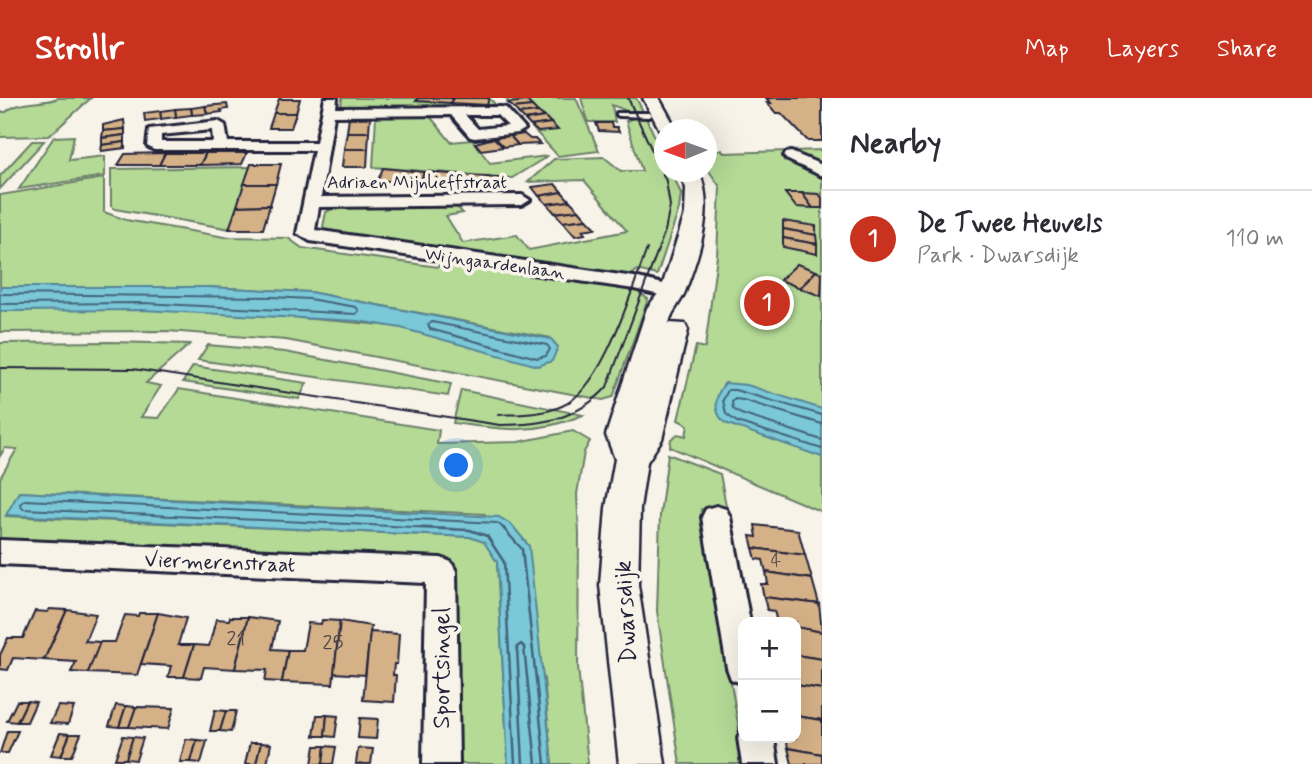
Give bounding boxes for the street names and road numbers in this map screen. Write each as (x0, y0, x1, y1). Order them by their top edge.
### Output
street label: Adriaen Mijnlieffstraat (327, 171, 507, 195)
street label: Wijngaardenlaan (423, 242, 567, 286)
street label: Viermerenstraat (144, 546, 296, 580)
street label: Dwarsdijk (608, 560, 645, 664)
street label: Sportsingel (427, 607, 458, 729)

